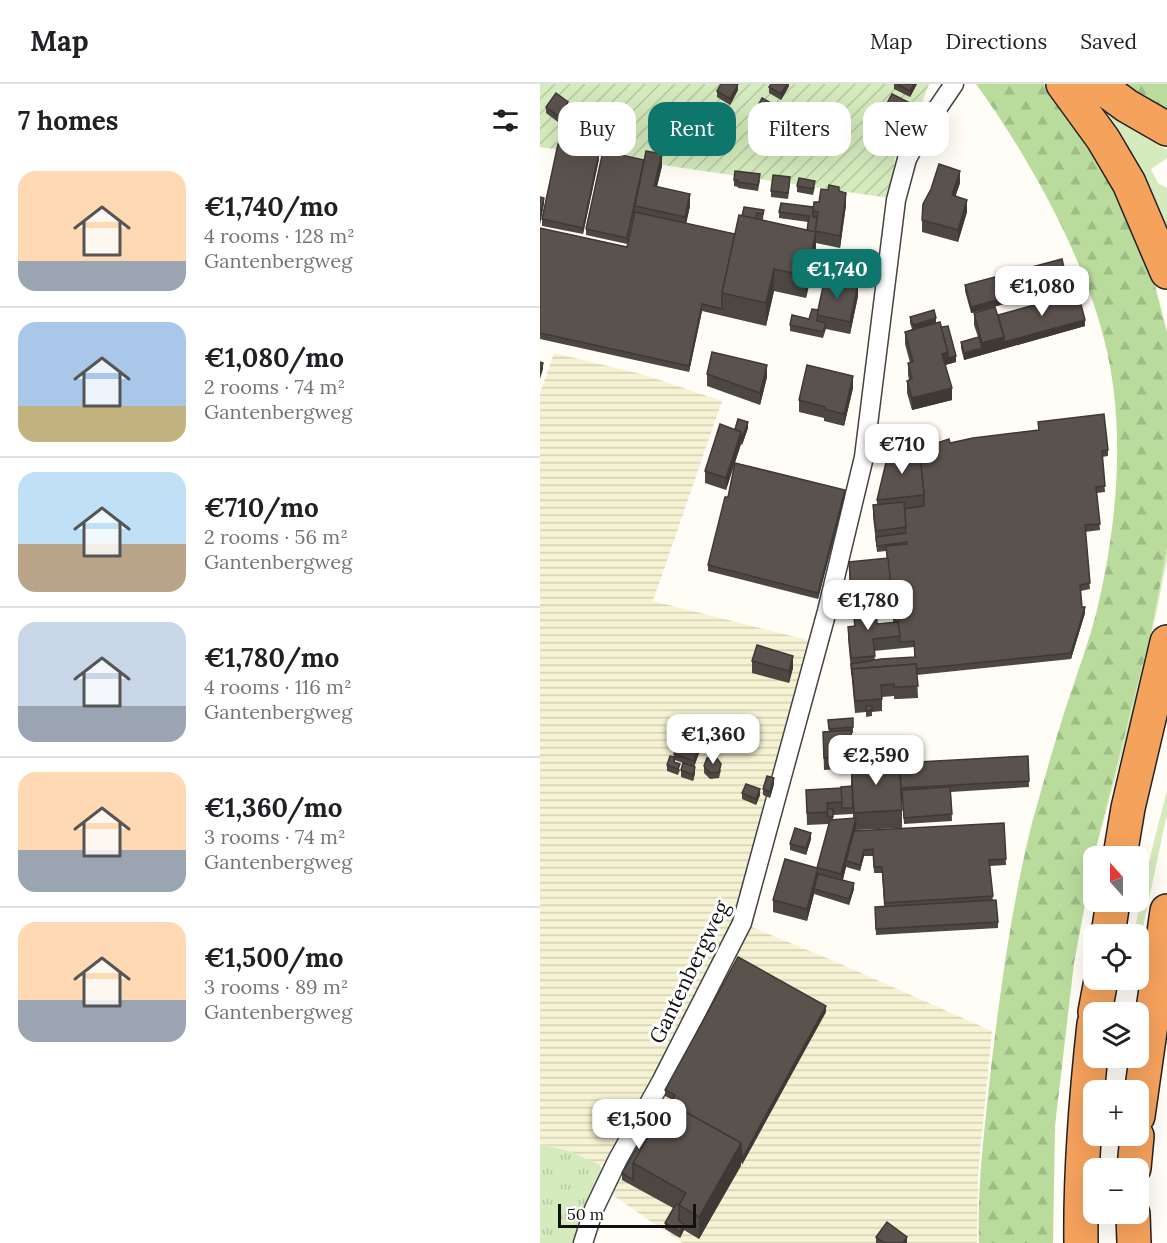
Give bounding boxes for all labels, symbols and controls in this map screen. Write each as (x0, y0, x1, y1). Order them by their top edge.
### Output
text: Map (30, 23, 89, 59)
text: Map (870, 28, 913, 55)
text: Directions (946, 28, 1047, 55)
text: Saved (1080, 28, 1137, 55)
chip: Buy (558, 102, 636, 156)
chip: Rent (648, 102, 736, 156)
chip: Filters (748, 102, 851, 156)
chip: New (863, 102, 949, 156)
text: 7 homes (18, 104, 118, 137)
icon: filters (489, 104, 522, 137)
text: €1,740/mo (204, 190, 338, 223)
icon: home (66, 195, 138, 267)
text: 4 rooms · 128 m² (204, 223, 355, 248)
text: Gantenbergweg (204, 248, 352, 273)
pin: €1,740 (788, 249, 886, 300)
text: €1,740 (806, 256, 868, 281)
pin: €1,080 (993, 266, 1091, 317)
text: €1,080 (1009, 273, 1075, 298)
text: €1,080/mo (204, 341, 344, 374)
icon: home (66, 346, 138, 418)
text: 2 rooms · 74 m² (204, 374, 345, 399)
text: Gantenbergweg (204, 399, 352, 424)
pin: €710 (866, 424, 938, 475)
text: €710 (879, 431, 925, 456)
text: €710/mo (204, 491, 319, 524)
icon: home (66, 496, 138, 568)
text: 2 rooms · 56 m² (204, 524, 348, 549)
text: Gantenbergweg (204, 549, 352, 574)
pin: €1,780 (819, 580, 917, 631)
text: €1,780 (837, 587, 899, 612)
text: €1,780/mo (204, 641, 339, 674)
icon: home (66, 646, 138, 718)
text: 4 rooms · 116 m² (204, 674, 352, 699)
text: Gantenbergweg (204, 699, 352, 724)
pin: €1,360 (664, 714, 762, 765)
text: €1,360 (681, 721, 745, 746)
pin: €2,590 (827, 735, 925, 786)
text: €2,590 (843, 742, 909, 767)
text: €1,360/mo (204, 791, 343, 824)
icon: home (66, 796, 138, 868)
text: 3 rooms · 74 m² (204, 824, 346, 849)
north arrow (1083, 846, 1149, 912)
map controls (1083, 846, 1149, 1224)
text: Gantenbergweg (204, 849, 352, 874)
street label: Gantenbergweg (643, 896, 735, 1048)
button: locate (1083, 924, 1149, 990)
text: €1,500/mo (204, 941, 344, 974)
icon: home (66, 946, 138, 1018)
text: 3 rooms · 89 m² (204, 974, 348, 999)
text: Gantenbergweg (204, 999, 352, 1024)
button: layers (1083, 1002, 1149, 1068)
button: + (1083, 1080, 1149, 1146)
pin: €1,500 (590, 1099, 688, 1150)
text: €1,500 (606, 1106, 672, 1131)
button: − (1083, 1158, 1149, 1224)
scale bar (558, 1201, 696, 1228)
text: 50 m (567, 1204, 604, 1224)

